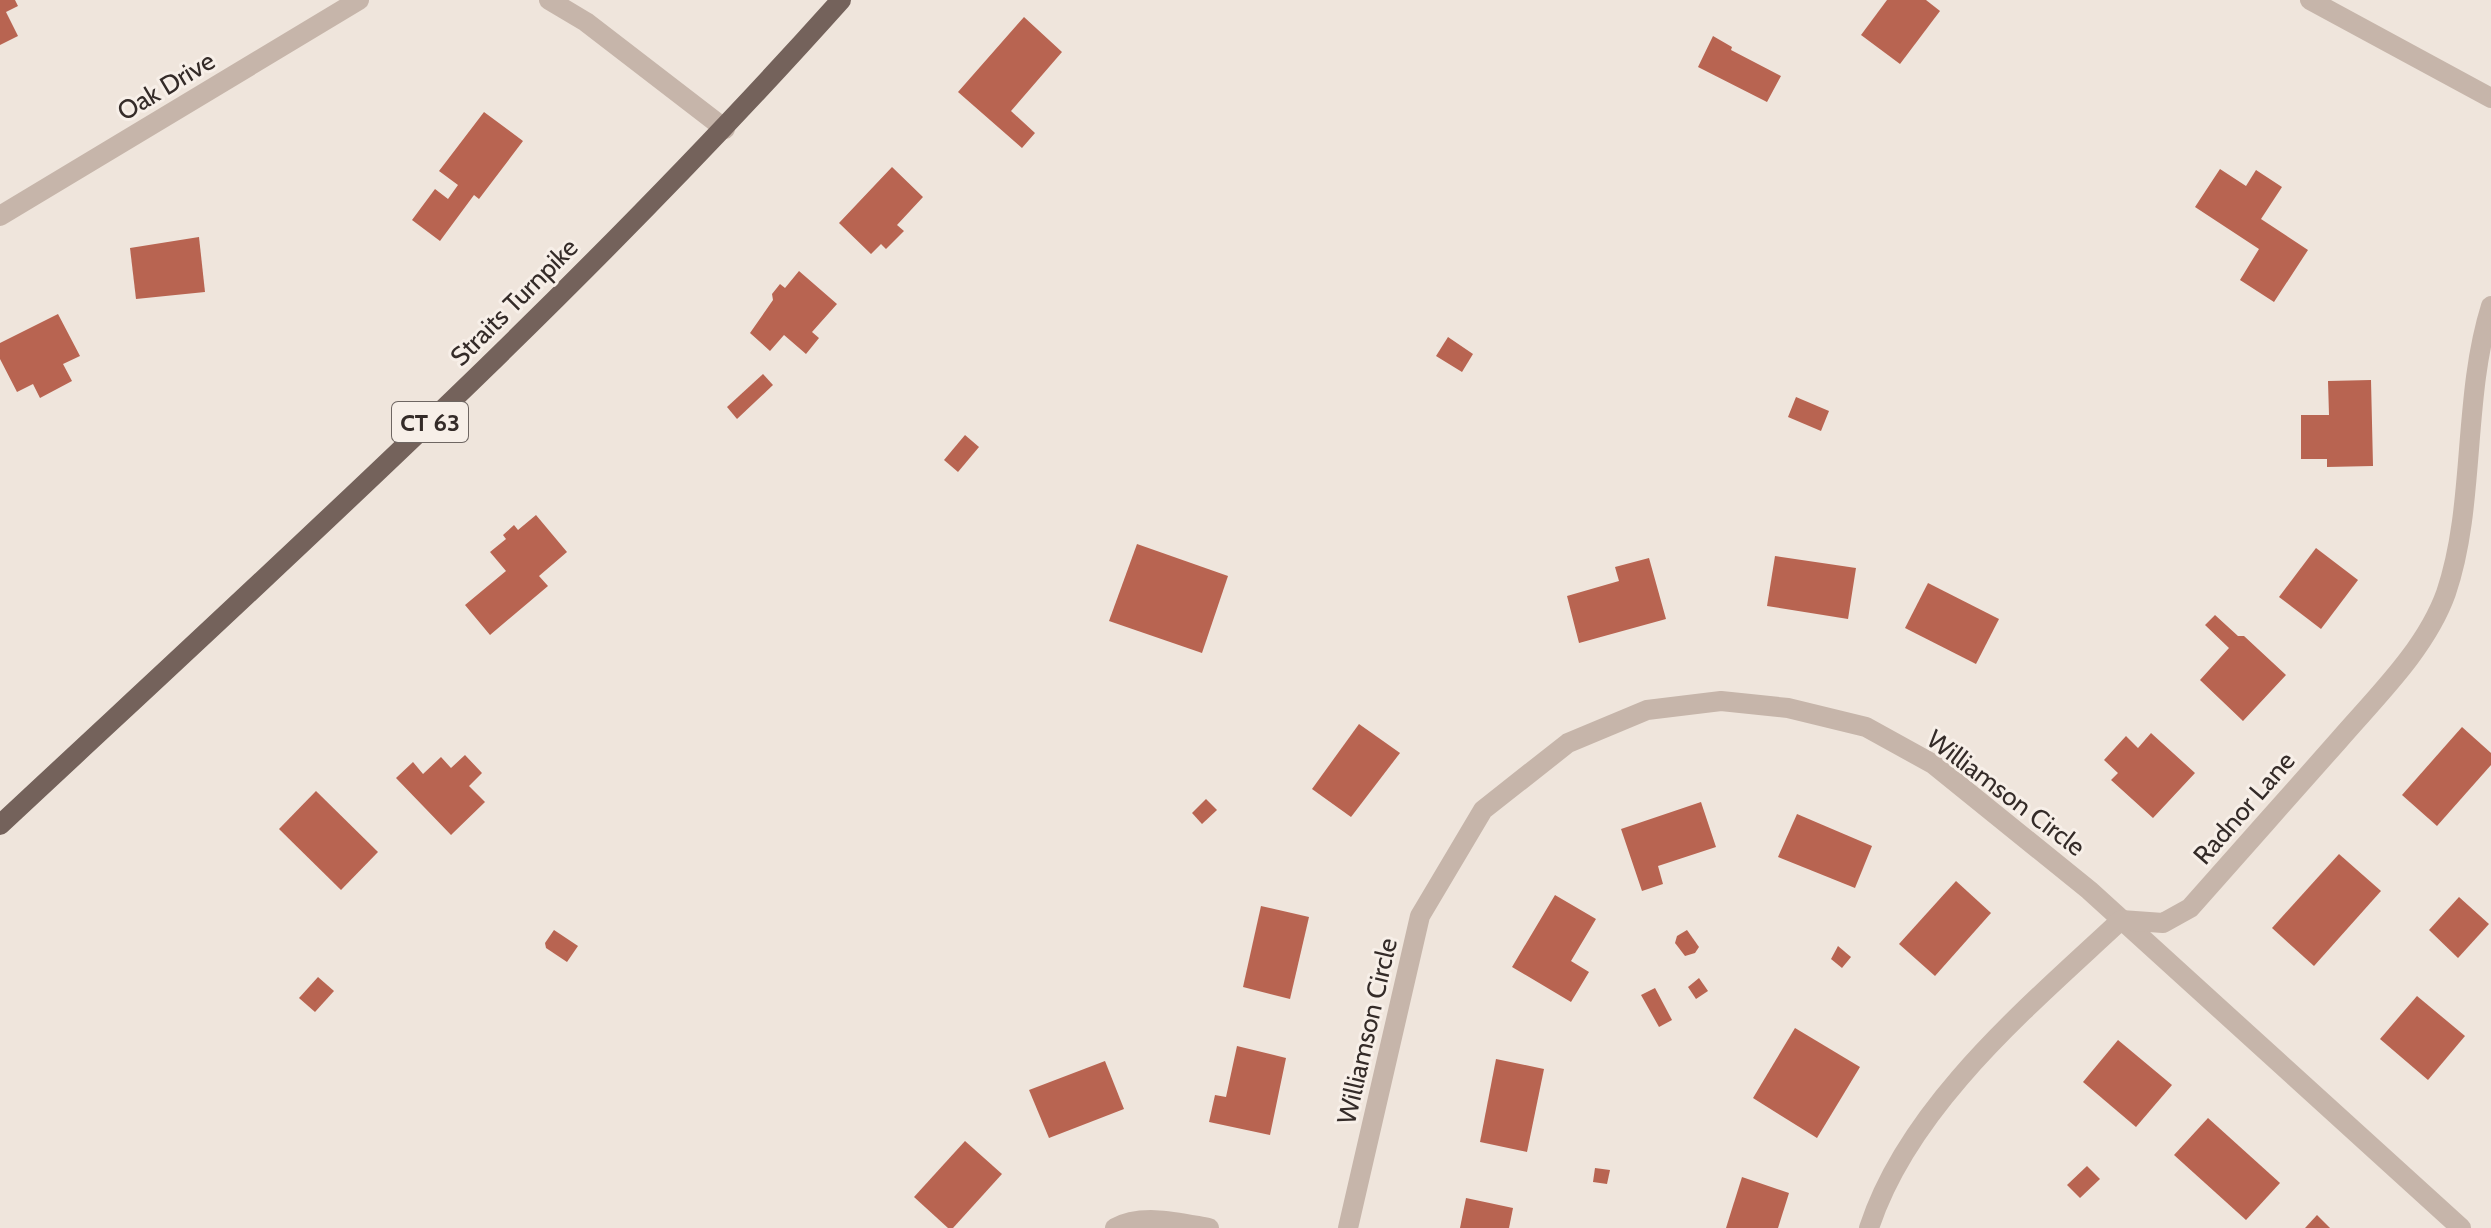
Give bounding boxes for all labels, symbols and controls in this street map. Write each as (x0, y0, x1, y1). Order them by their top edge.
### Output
street label: Oak Drive (111, 44, 221, 128)
street label: Straits Turnpike (444, 232, 584, 372)
road number: CT 63 (392, 402, 468, 442)
street label: Williamson Circle (1921, 723, 2091, 863)
street label: Radnor Lane (2186, 745, 2302, 871)
street label: Williamson Circle (1330, 935, 1404, 1127)

